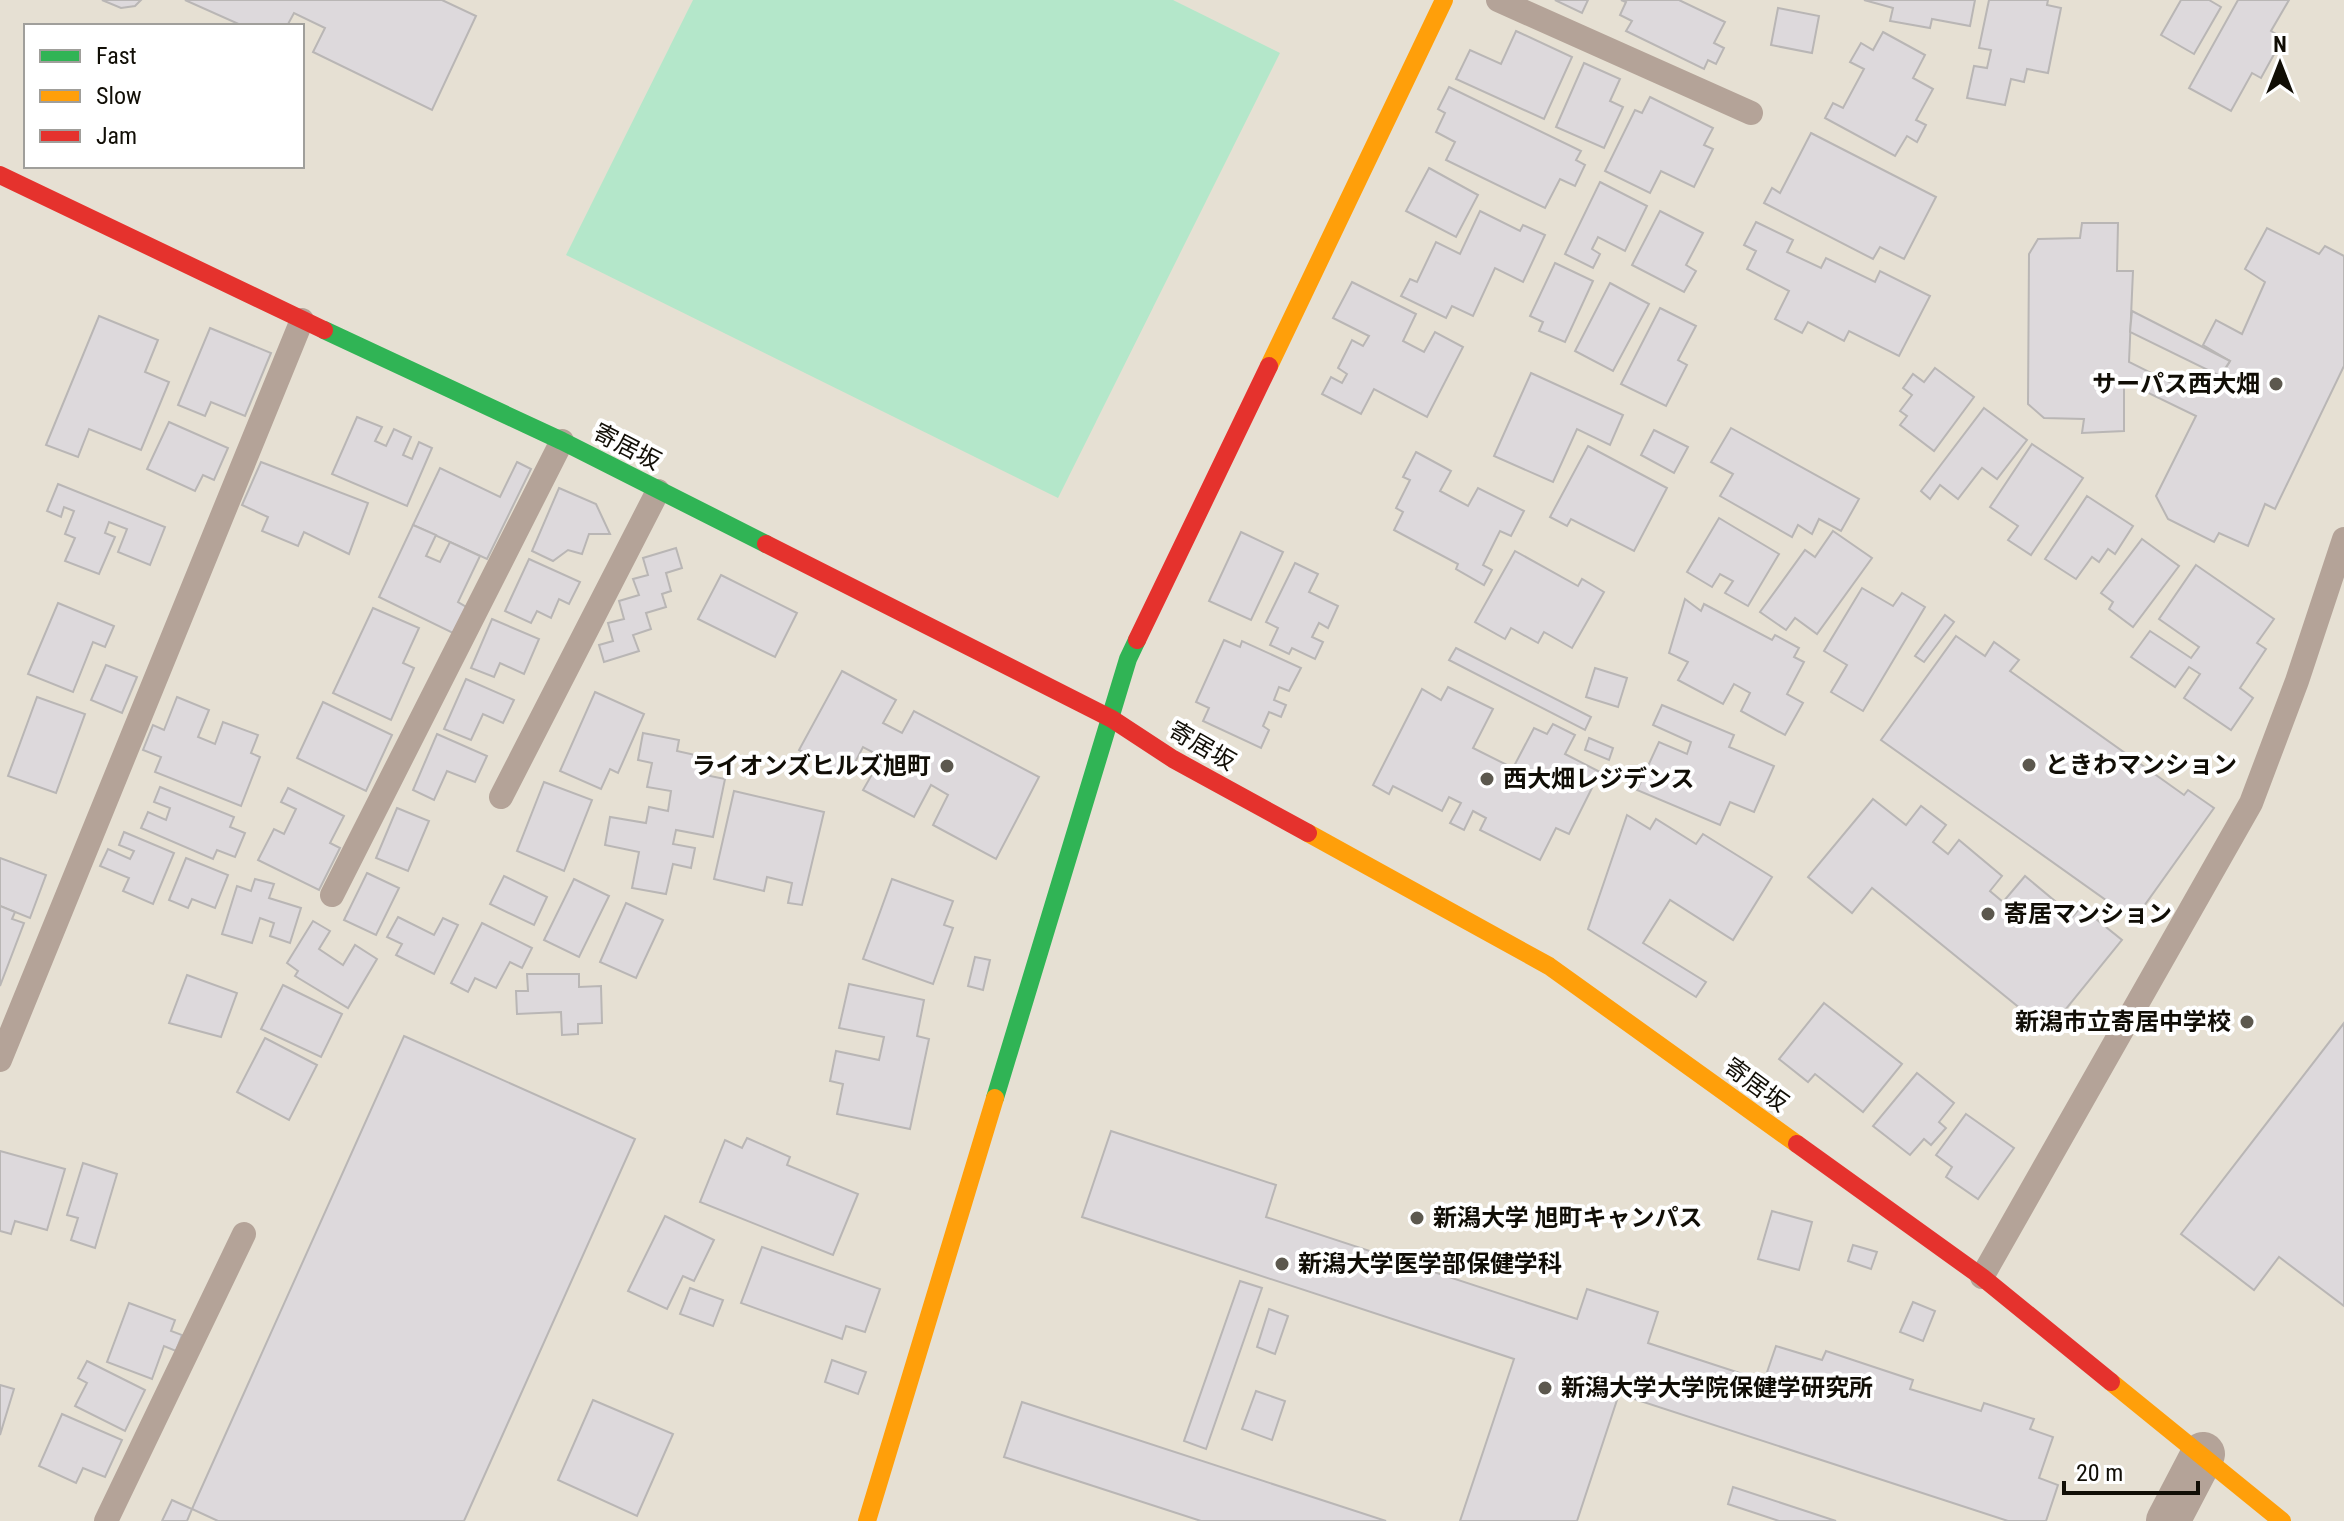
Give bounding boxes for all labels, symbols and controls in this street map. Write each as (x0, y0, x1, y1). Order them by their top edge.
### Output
legend (24, 24, 304, 168)
north arrow (2240, 24, 2320, 104)
text: N (2273, 32, 2287, 57)
text: Fast (96, 42, 137, 70)
text: Slow (96, 82, 142, 110)
text: Jam (96, 122, 137, 150)
place label: サーパス西大畑 (2092, 370, 2260, 398)
marker: サーパス西大畑 (2267, 375, 2285, 393)
street label: 寄居坂 (589, 418, 665, 476)
street label: 寄居坂 (1164, 716, 1240, 776)
place label: ときわマンション (2045, 751, 2237, 779)
place label: ライオンズヒルズ旭町 (691, 752, 931, 780)
marker: ときわマンション (2020, 756, 2038, 774)
marker: ライオンズヒルズ旭町 (938, 757, 956, 775)
place label: 西大畑レジデンス (1503, 765, 1695, 793)
marker: 西大畑レジデンス (1478, 770, 1496, 788)
place label: 寄居マンション (2004, 900, 2172, 928)
marker: 寄居マンション (1979, 905, 1997, 923)
place label: 新潟市立寄居中学校 (2015, 1008, 2231, 1036)
marker: 新潟市立寄居中学校 (2238, 1013, 2256, 1031)
street label: 寄居坂 (1719, 1053, 1793, 1117)
place label: 新潟大学 旭町キャンパス (1433, 1204, 1703, 1232)
marker: 新潟大学 旭町キャンパス (1408, 1209, 1426, 1227)
place label: 新潟大学医学部保健学科 (1298, 1250, 1562, 1278)
marker: 新潟大学医学部保健学科 (1273, 1255, 1291, 1273)
place label: 新潟大学大学院保健学研究所 (1561, 1374, 1873, 1402)
marker: 新潟大学大学院保健学研究所 (1536, 1379, 1554, 1397)
scale bar (2064, 1445, 2198, 1495)
text: 20 m (2076, 1459, 2123, 1487)

